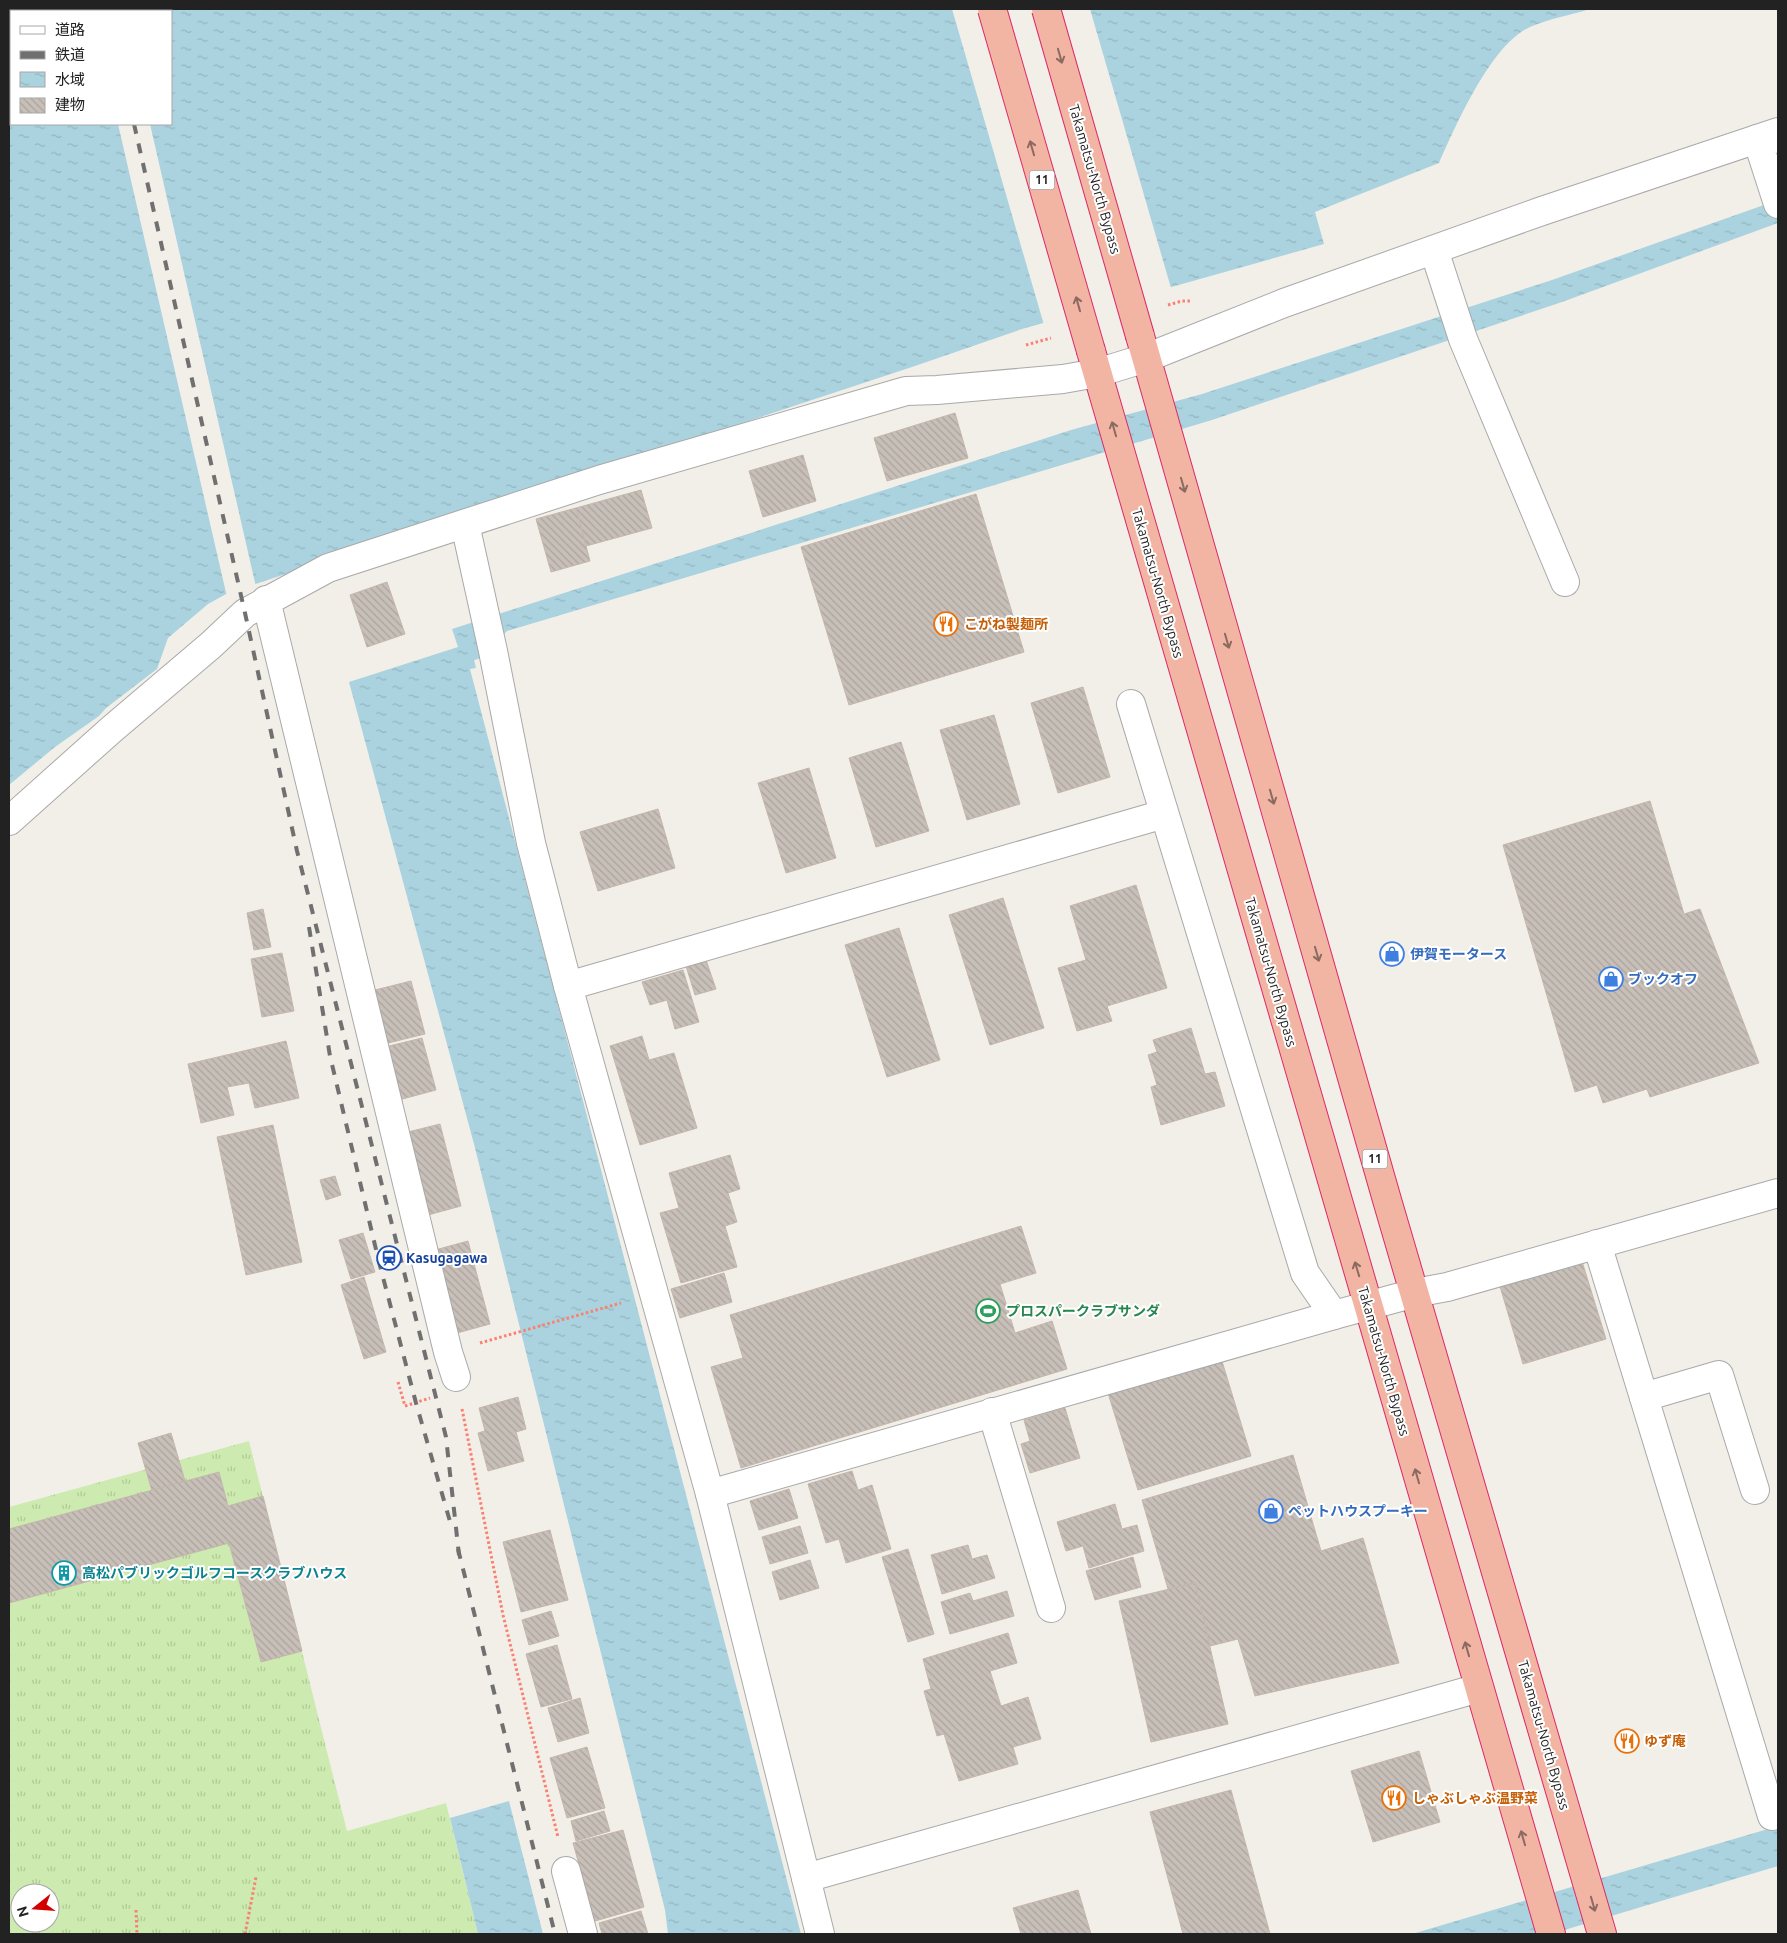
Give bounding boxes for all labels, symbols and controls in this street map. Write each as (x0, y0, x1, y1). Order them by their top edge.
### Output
legend (10, 10, 172, 125)
text: 道路 (55, 21, 85, 38)
text: 鉄道 (55, 46, 85, 63)
one-way arrow (1055, 47, 1065, 63)
text: 水域 (55, 71, 85, 88)
text: 建物 (55, 96, 85, 113)
street label: Takamatsu-North Bypass (1066, 102, 1124, 256)
one-way arrow (1027, 140, 1037, 156)
road number: 11 (1030, 170, 1054, 190)
one-way arrow (1072, 296, 1082, 312)
one-way arrow (1108, 421, 1118, 437)
one-way arrow (1178, 477, 1188, 493)
street label: Takamatsu-North Bypass (1129, 506, 1187, 660)
restaurant icon: こがね製麺所 (933, 611, 959, 637)
place label: こがね製麺所 (964, 616, 1048, 632)
one-way arrow (1223, 633, 1233, 649)
one-way arrow (1268, 789, 1278, 805)
street label: Takamatsu-North Bypass (1242, 895, 1300, 1049)
shop icon: 伊賀モータース (1379, 941, 1405, 967)
one-way arrow (1312, 945, 1322, 961)
place label: 伊賀モータース (1410, 946, 1507, 962)
shop icon: ブックオフ (1598, 966, 1624, 992)
place label: ブックオフ (1628, 971, 1698, 987)
road number: 11 (1362, 1150, 1388, 1168)
station icon: Kasugagawa (376, 1245, 402, 1271)
place label: Kasugagawa (406, 1250, 488, 1266)
one-way arrow (1352, 1262, 1362, 1278)
street label: Takamatsu-North Bypass (1355, 1284, 1413, 1438)
sports icon: プロスパークラブサンダ (975, 1298, 1001, 1324)
place label: プロスパークラブサンダ (1006, 1303, 1160, 1319)
one-way arrow (1412, 1468, 1421, 1484)
shop icon: ペットハウスプーキー (1258, 1498, 1284, 1524)
place label: ペットハウスプーキー (1288, 1503, 1428, 1519)
building icon: 高松パブリックゴルフコースクラブハウス (51, 1560, 77, 1586)
place label: 高松パブリックゴルフコースクラブハウス (82, 1565, 347, 1581)
one-way arrow (1462, 1641, 1472, 1657)
street label: Takamatsu-North Bypass (1515, 1658, 1573, 1812)
restaurant icon: ゆず庵 (1614, 1728, 1640, 1754)
place label: ゆず庵 (1644, 1733, 1686, 1749)
restaurant icon: しゃぶしゃぶ温野菜 (1381, 1785, 1407, 1811)
place label: しゃぶしゃぶ温野菜 (1412, 1790, 1538, 1806)
one-way arrow (1517, 1831, 1527, 1847)
north arrow (10, 1883, 60, 1933)
one-way arrow (1589, 1895, 1599, 1911)
text: N (13, 1904, 32, 1919)

